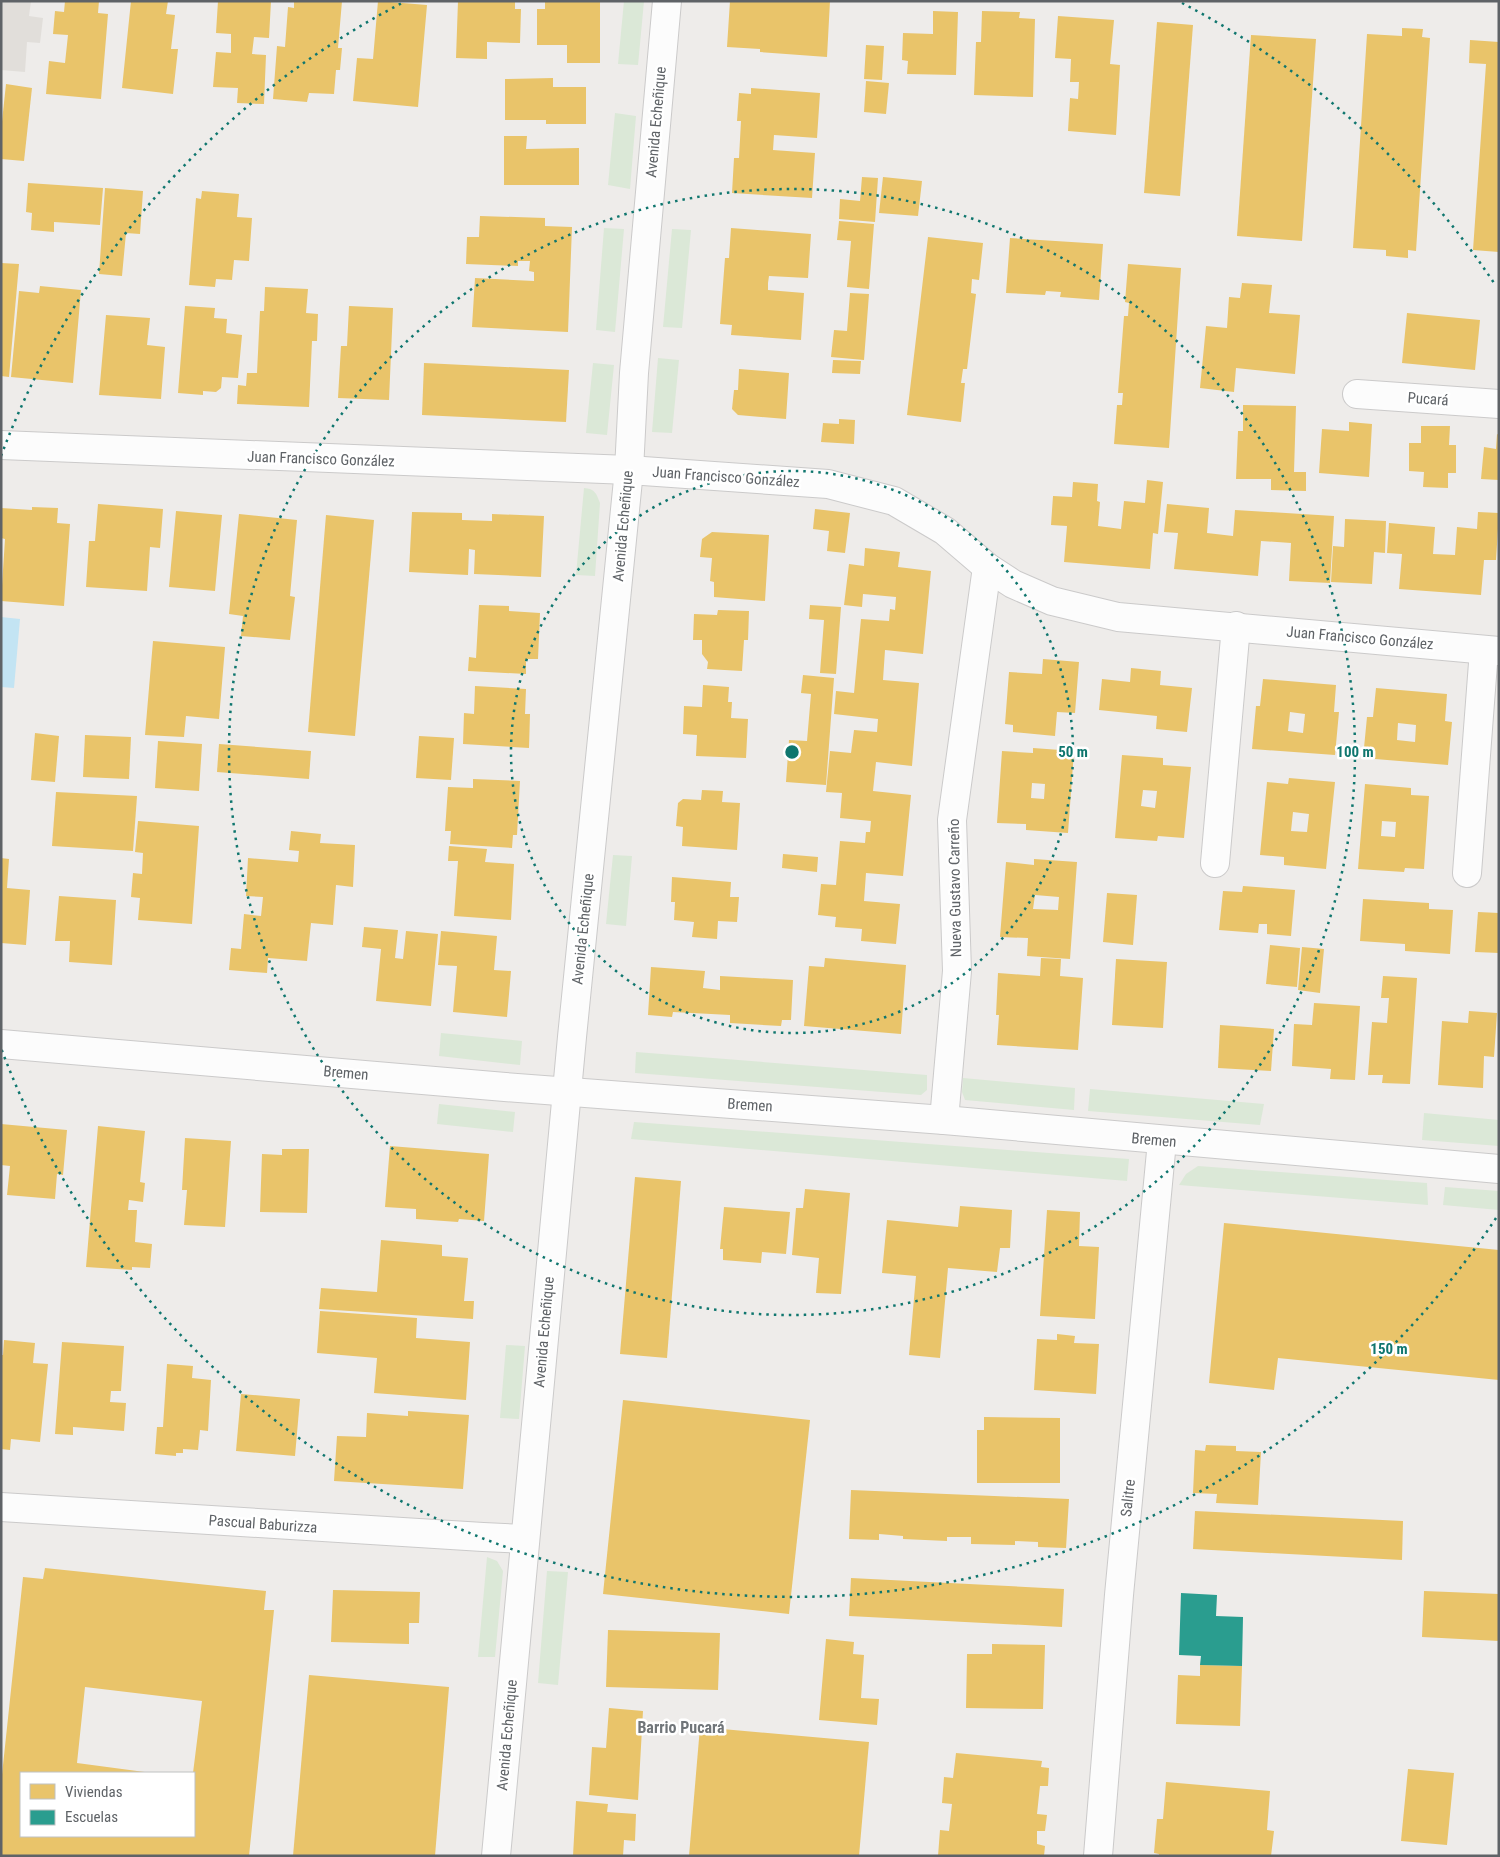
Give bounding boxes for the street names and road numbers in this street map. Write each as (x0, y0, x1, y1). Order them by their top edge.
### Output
street label: Avenida Echeñique (642, 66, 670, 178)
street label: Pucará (1407, 389, 1449, 409)
street label: Juan Francisco González (247, 447, 395, 471)
street label: Juan Francisco González (652, 463, 800, 491)
street label: Avenida Echeñique (609, 470, 637, 582)
street label: Juan Francisco González (1286, 623, 1434, 653)
street label: Nueva Gustavo Carreño (945, 819, 965, 957)
street label: Avenida Echeñique (568, 873, 598, 985)
street label: Bremen (323, 1062, 369, 1084)
street label: Bremen (727, 1094, 773, 1116)
street label: Bremen (1131, 1129, 1177, 1151)
street label: Avenida Echeñique (530, 1276, 558, 1388)
street label: Salitre (1117, 1478, 1139, 1518)
street label: Pascual Baburizza (208, 1511, 318, 1537)
street label: Avenida Echeñique (493, 1679, 521, 1791)

